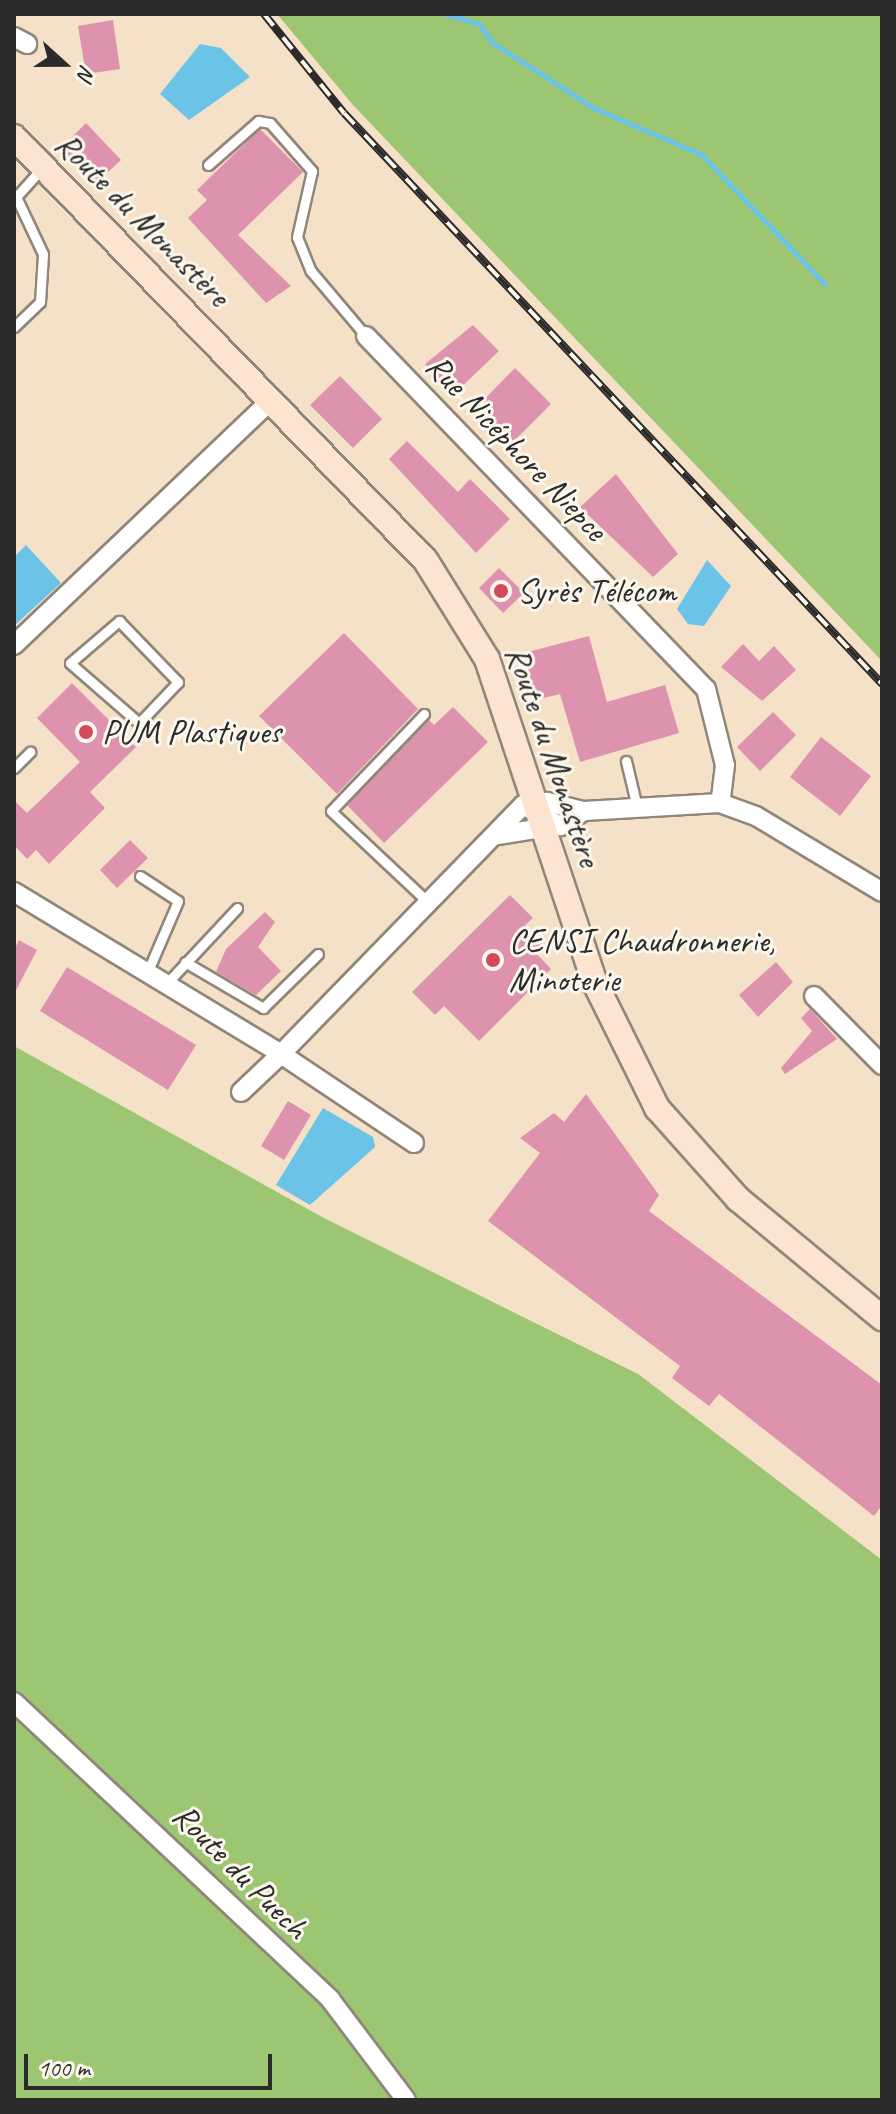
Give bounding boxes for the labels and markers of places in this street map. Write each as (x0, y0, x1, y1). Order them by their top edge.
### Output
place label: Syrès Télécom (517, 571, 676, 611)
marker: Syrès Télécom (492, 582, 510, 600)
place label: PUM Plastiques (102, 712, 281, 752)
marker: PUM Plastiques (77, 723, 95, 741)
place label: CENSI Chaudronnerie, Minoterie (509, 920, 775, 1000)
marker: CENSI Chaudronnerie, Minoterie (484, 951, 502, 969)

